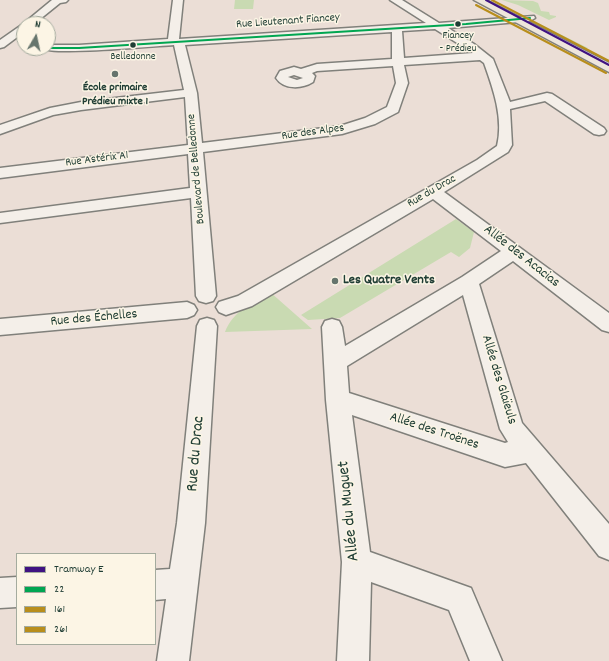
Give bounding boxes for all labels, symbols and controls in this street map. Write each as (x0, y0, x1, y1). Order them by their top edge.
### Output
street label: Rue Lieutenant Fiancey (236, 11, 340, 33)
north arrow (16, 16, 56, 56)
text: N (34, 17, 42, 33)
marker: Fiancey - Prédieu (453, 19, 463, 29)
place label: Fiancey - Prédieu (440, 29, 476, 55)
marker: Belledonne (128, 40, 138, 50)
place label: Belledonne (110, 50, 156, 64)
marker: École primaire Prédieu mixte 1 (110, 69, 120, 79)
place label: École primaire Prédieu mixte 1 (82, 81, 148, 109)
street label: Boulevard de Belledonne (185, 113, 209, 225)
street label: Rue des Alpes (281, 121, 345, 145)
street label: Rue Astérix A1 (65, 149, 129, 171)
street label: Rue du Drac (405, 172, 459, 212)
street label: Allée des Acacias (480, 222, 562, 292)
place label: Les Quatre Vents (343, 273, 435, 289)
marker: Les Quatre Vents (330, 276, 340, 286)
street label: Rue des Échelles (50, 307, 138, 331)
street label: Allée des Glaïeuls (476, 333, 520, 427)
street label: Allée des Troënes (387, 410, 481, 454)
street label: Rue du Drac (184, 415, 210, 493)
street label: Allée du Muguet (335, 460, 365, 562)
legend (16, 553, 156, 645)
text: Tramway E (54, 561, 104, 578)
text: 22 (54, 581, 65, 598)
text: 161 (54, 601, 65, 618)
text: 261 (54, 621, 68, 638)

